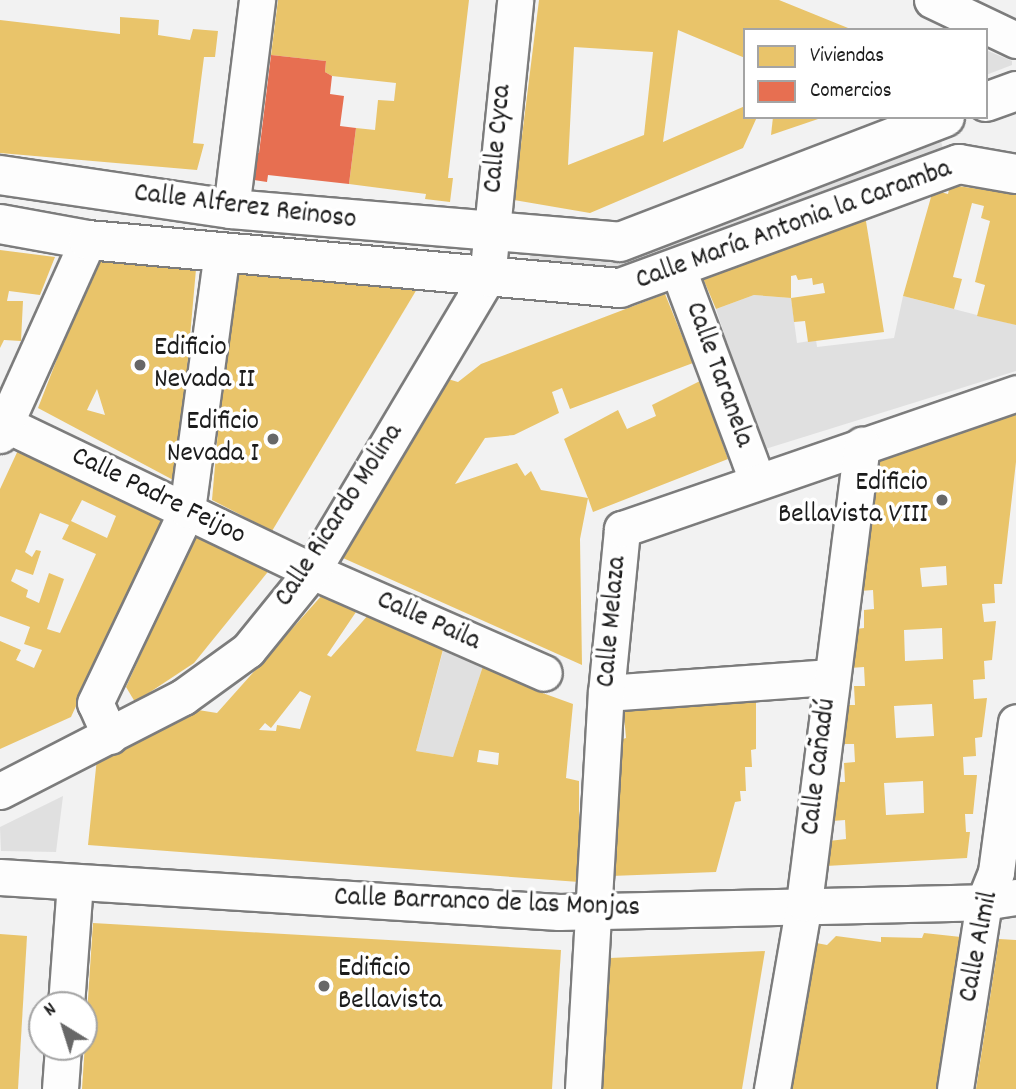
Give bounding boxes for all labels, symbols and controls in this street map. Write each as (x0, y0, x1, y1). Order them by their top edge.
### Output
legend (743, 28, 988, 119)
text: Viviendas (810, 42, 884, 72)
text: Comercios (810, 77, 892, 107)
street label: Calle Cyca (478, 83, 520, 195)
street label: Calle María Antonia la Caramba (632, 153, 956, 299)
street label: Calle Alferez Reinoso (132, 178, 358, 238)
street label: Calle Taranela (676, 298, 760, 452)
place label: Edificio Nevada II (154, 332, 255, 398)
marker: Edificio Nevada II (132, 357, 148, 373)
place label: Edificio Nevada I (167, 406, 259, 472)
street label: Calle Ricardo Molina (268, 418, 412, 614)
marker: Edificio Nevada I (265, 431, 281, 447)
street label: Calle Padre Feijoo (66, 440, 250, 554)
place label: Edificio Bellavista VIII (778, 467, 928, 533)
marker: Edificio Bellavista VIII (934, 492, 950, 508)
street label: Calle Melaza (591, 555, 635, 689)
street label: Calle Paila (371, 584, 485, 660)
street label: Calle Cañadú (795, 697, 845, 837)
street label: Calle Barranco de las Monjas (333, 882, 641, 926)
street label: Calle Almil (953, 889, 1007, 1005)
place label: Edificio Bellavista (338, 953, 442, 1019)
marker: Edificio Bellavista (316, 978, 332, 994)
north arrow (28, 991, 98, 1061)
text: N (39, 997, 63, 1024)

